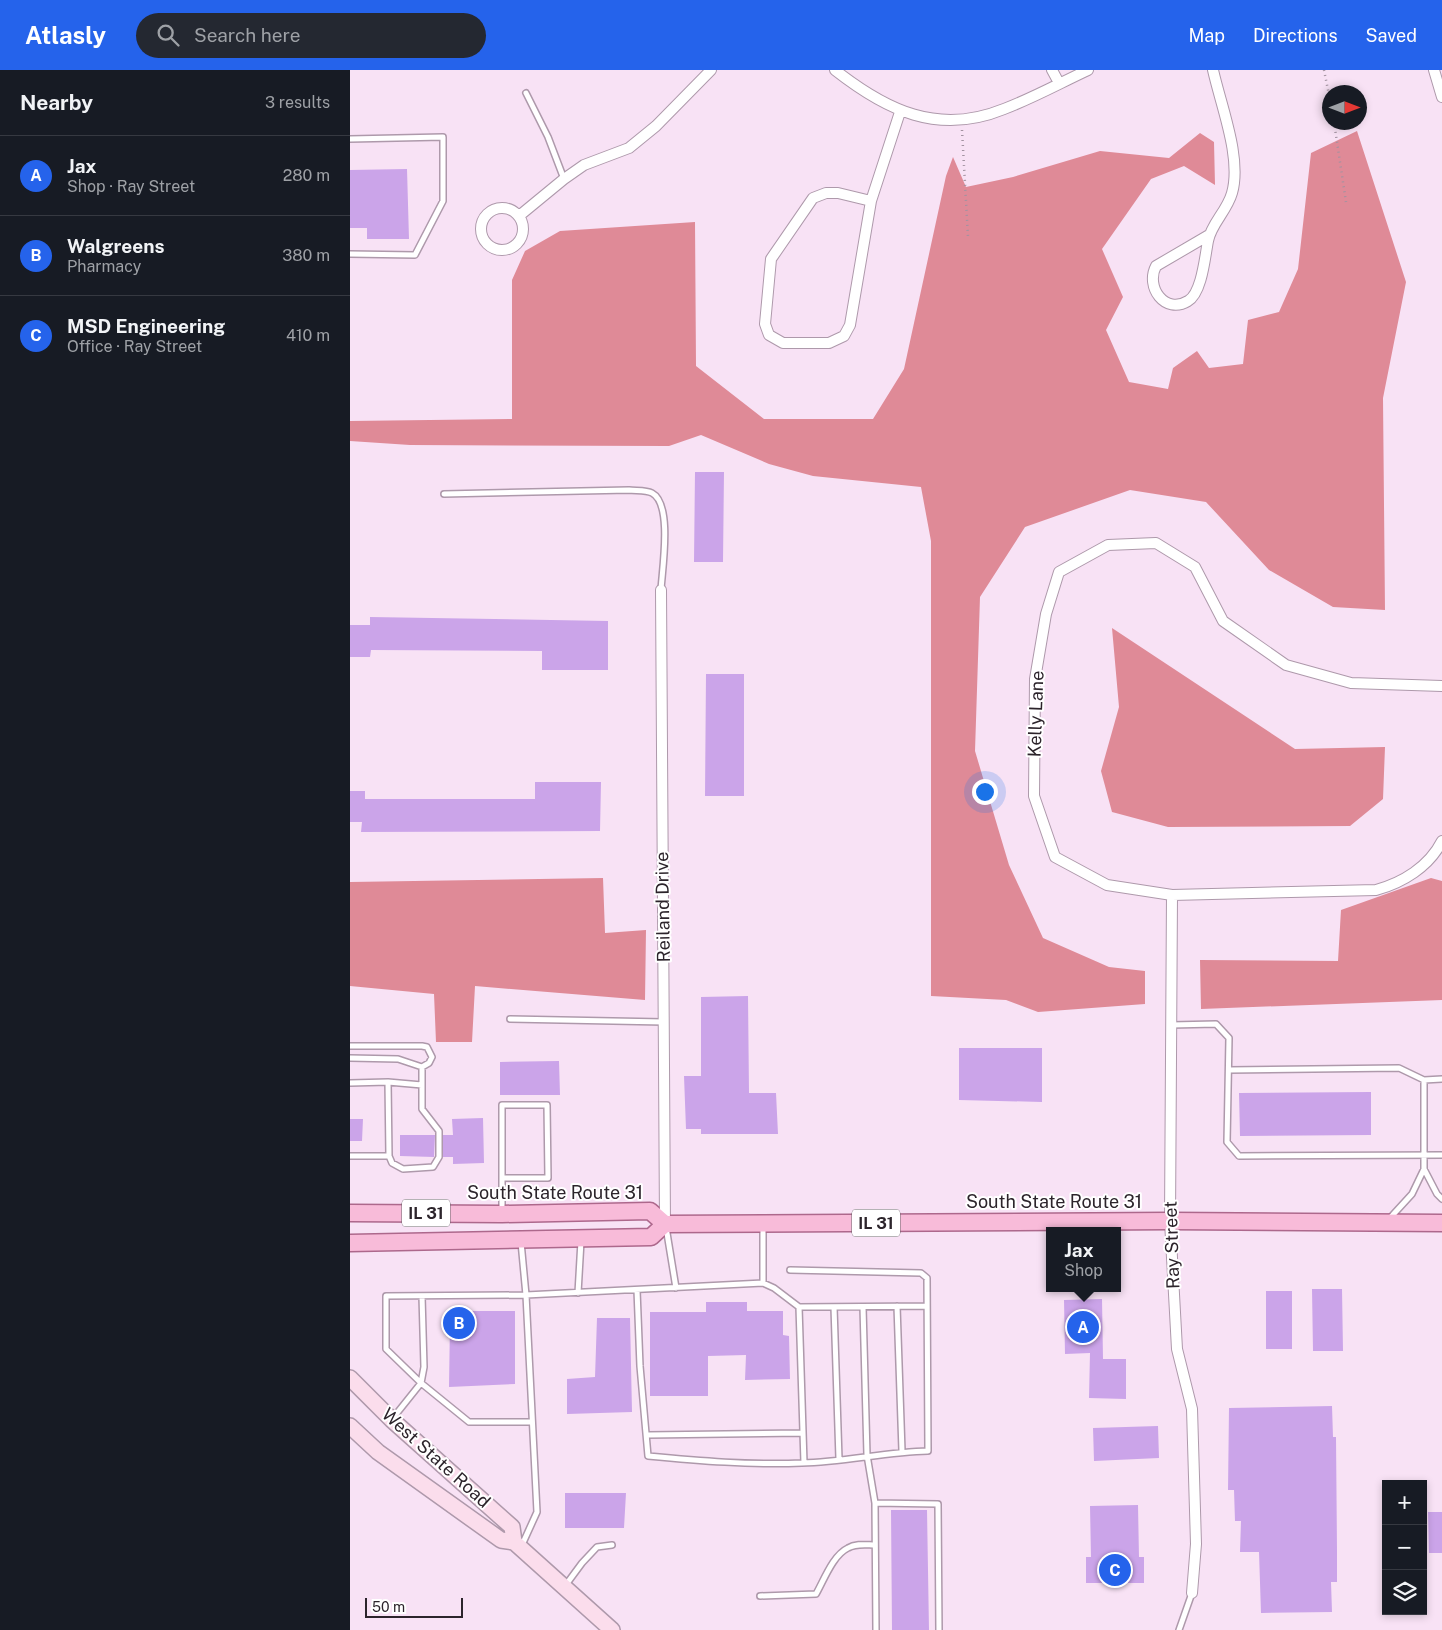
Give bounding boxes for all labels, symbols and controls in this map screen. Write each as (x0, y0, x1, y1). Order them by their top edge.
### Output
search box (136, 13, 486, 58)
text: Atlasly (25, 21, 106, 49)
icon: search (154, 21, 182, 49)
text: Search here (194, 24, 301, 46)
text: Map (1188, 25, 1225, 46)
text: Directions (1253, 25, 1338, 46)
text: Saved (1366, 25, 1417, 46)
north arrow (1322, 85, 1367, 130)
text: Nearby (20, 90, 93, 115)
text: 3 results (265, 93, 330, 112)
text: Jax (67, 155, 96, 177)
text: A (30, 166, 42, 185)
text: 280 m (283, 166, 330, 185)
text: Shop · Ray Street (67, 177, 195, 196)
text: Walgreens (67, 235, 164, 257)
text: B (31, 246, 41, 265)
text: 380 m (282, 246, 330, 265)
text: Pharmacy (67, 257, 141, 276)
text: MSD Engineering (67, 315, 225, 337)
text: C (30, 326, 42, 345)
text: 410 m (286, 326, 330, 345)
text: Office · Ray Street (67, 337, 202, 356)
street label: Kelly Lane (1023, 670, 1048, 758)
your location (972, 779, 998, 805)
street label: Reiland Drive (651, 852, 674, 962)
street label: South State Route 31 (467, 1182, 643, 1203)
street label: South State Route 31 (966, 1191, 1142, 1212)
road number: IL 31 (402, 1200, 450, 1226)
street label: Ray Street (1159, 1201, 1184, 1289)
road number: IL 31 (852, 1210, 900, 1236)
popup (1046, 1227, 1121, 1292)
text: Jax (1064, 1239, 1094, 1261)
text: Shop (1064, 1261, 1103, 1280)
pin: B (443, 1304, 475, 1342)
pin: A (1067, 1308, 1099, 1346)
street label: West State Road (378, 1403, 495, 1512)
map controls (1382, 1480, 1427, 1615)
button: + (1382, 1480, 1427, 1525)
button: − (1382, 1525, 1427, 1570)
pin: C (1099, 1551, 1131, 1589)
button: layers (1382, 1570, 1427, 1615)
scale bar (365, 1595, 462, 1618)
text: 50 m (372, 1599, 405, 1615)

